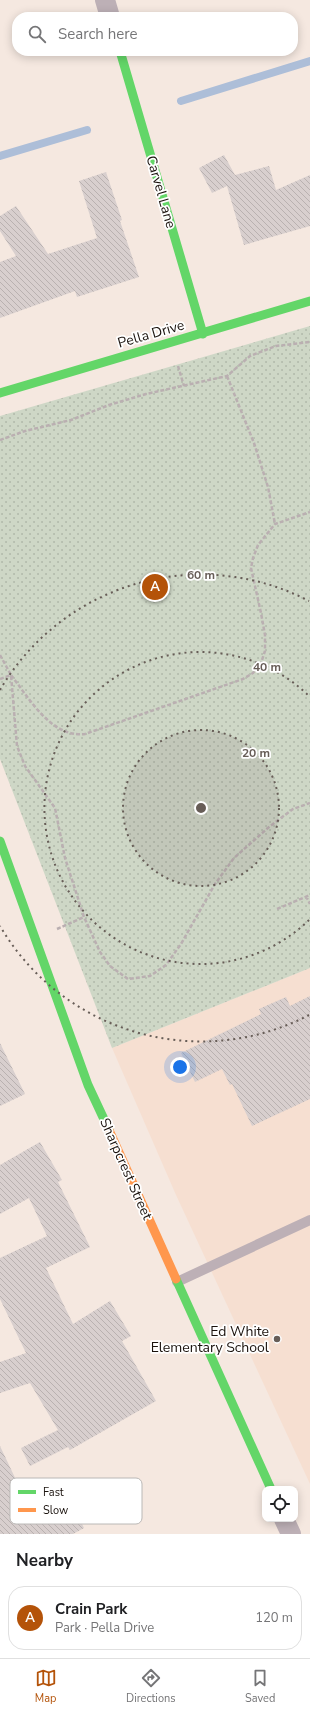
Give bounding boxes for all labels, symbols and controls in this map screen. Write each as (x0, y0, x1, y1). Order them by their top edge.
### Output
search box (12, 12, 298, 56)
icon: search (26, 23, 48, 45)
text: Search here (58, 24, 138, 44)
street label: Carvel Lane (142, 153, 180, 231)
street label: Pella Drive (115, 315, 187, 353)
text: 60 m (187, 567, 215, 583)
pin: A (142, 572, 168, 602)
text: 40 m (253, 659, 281, 675)
text: 20 m (242, 745, 270, 761)
centre of rings (194, 801, 208, 815)
your location (170, 1057, 190, 1077)
street label: Sharpcrest Street (95, 1115, 157, 1223)
place label: Ed White Elementary School (151, 1322, 270, 1357)
marker: Ed White Elementary School (272, 1334, 282, 1344)
legend (10, 1478, 142, 1524)
text: Fast (43, 1485, 64, 1500)
map controls (262, 1486, 298, 1522)
button: locate (262, 1486, 298, 1522)
text: Slow (43, 1503, 68, 1518)
text: Nearby (16, 1549, 73, 1572)
text: Crain Park (55, 1599, 127, 1619)
text: A (25, 1609, 35, 1627)
text: 120 m (255, 1609, 293, 1627)
text: Park · Pella Drive (55, 1619, 154, 1637)
tab: Map (35, 1667, 57, 1706)
tab: Directions (126, 1667, 176, 1706)
tab: Saved (245, 1667, 275, 1706)

